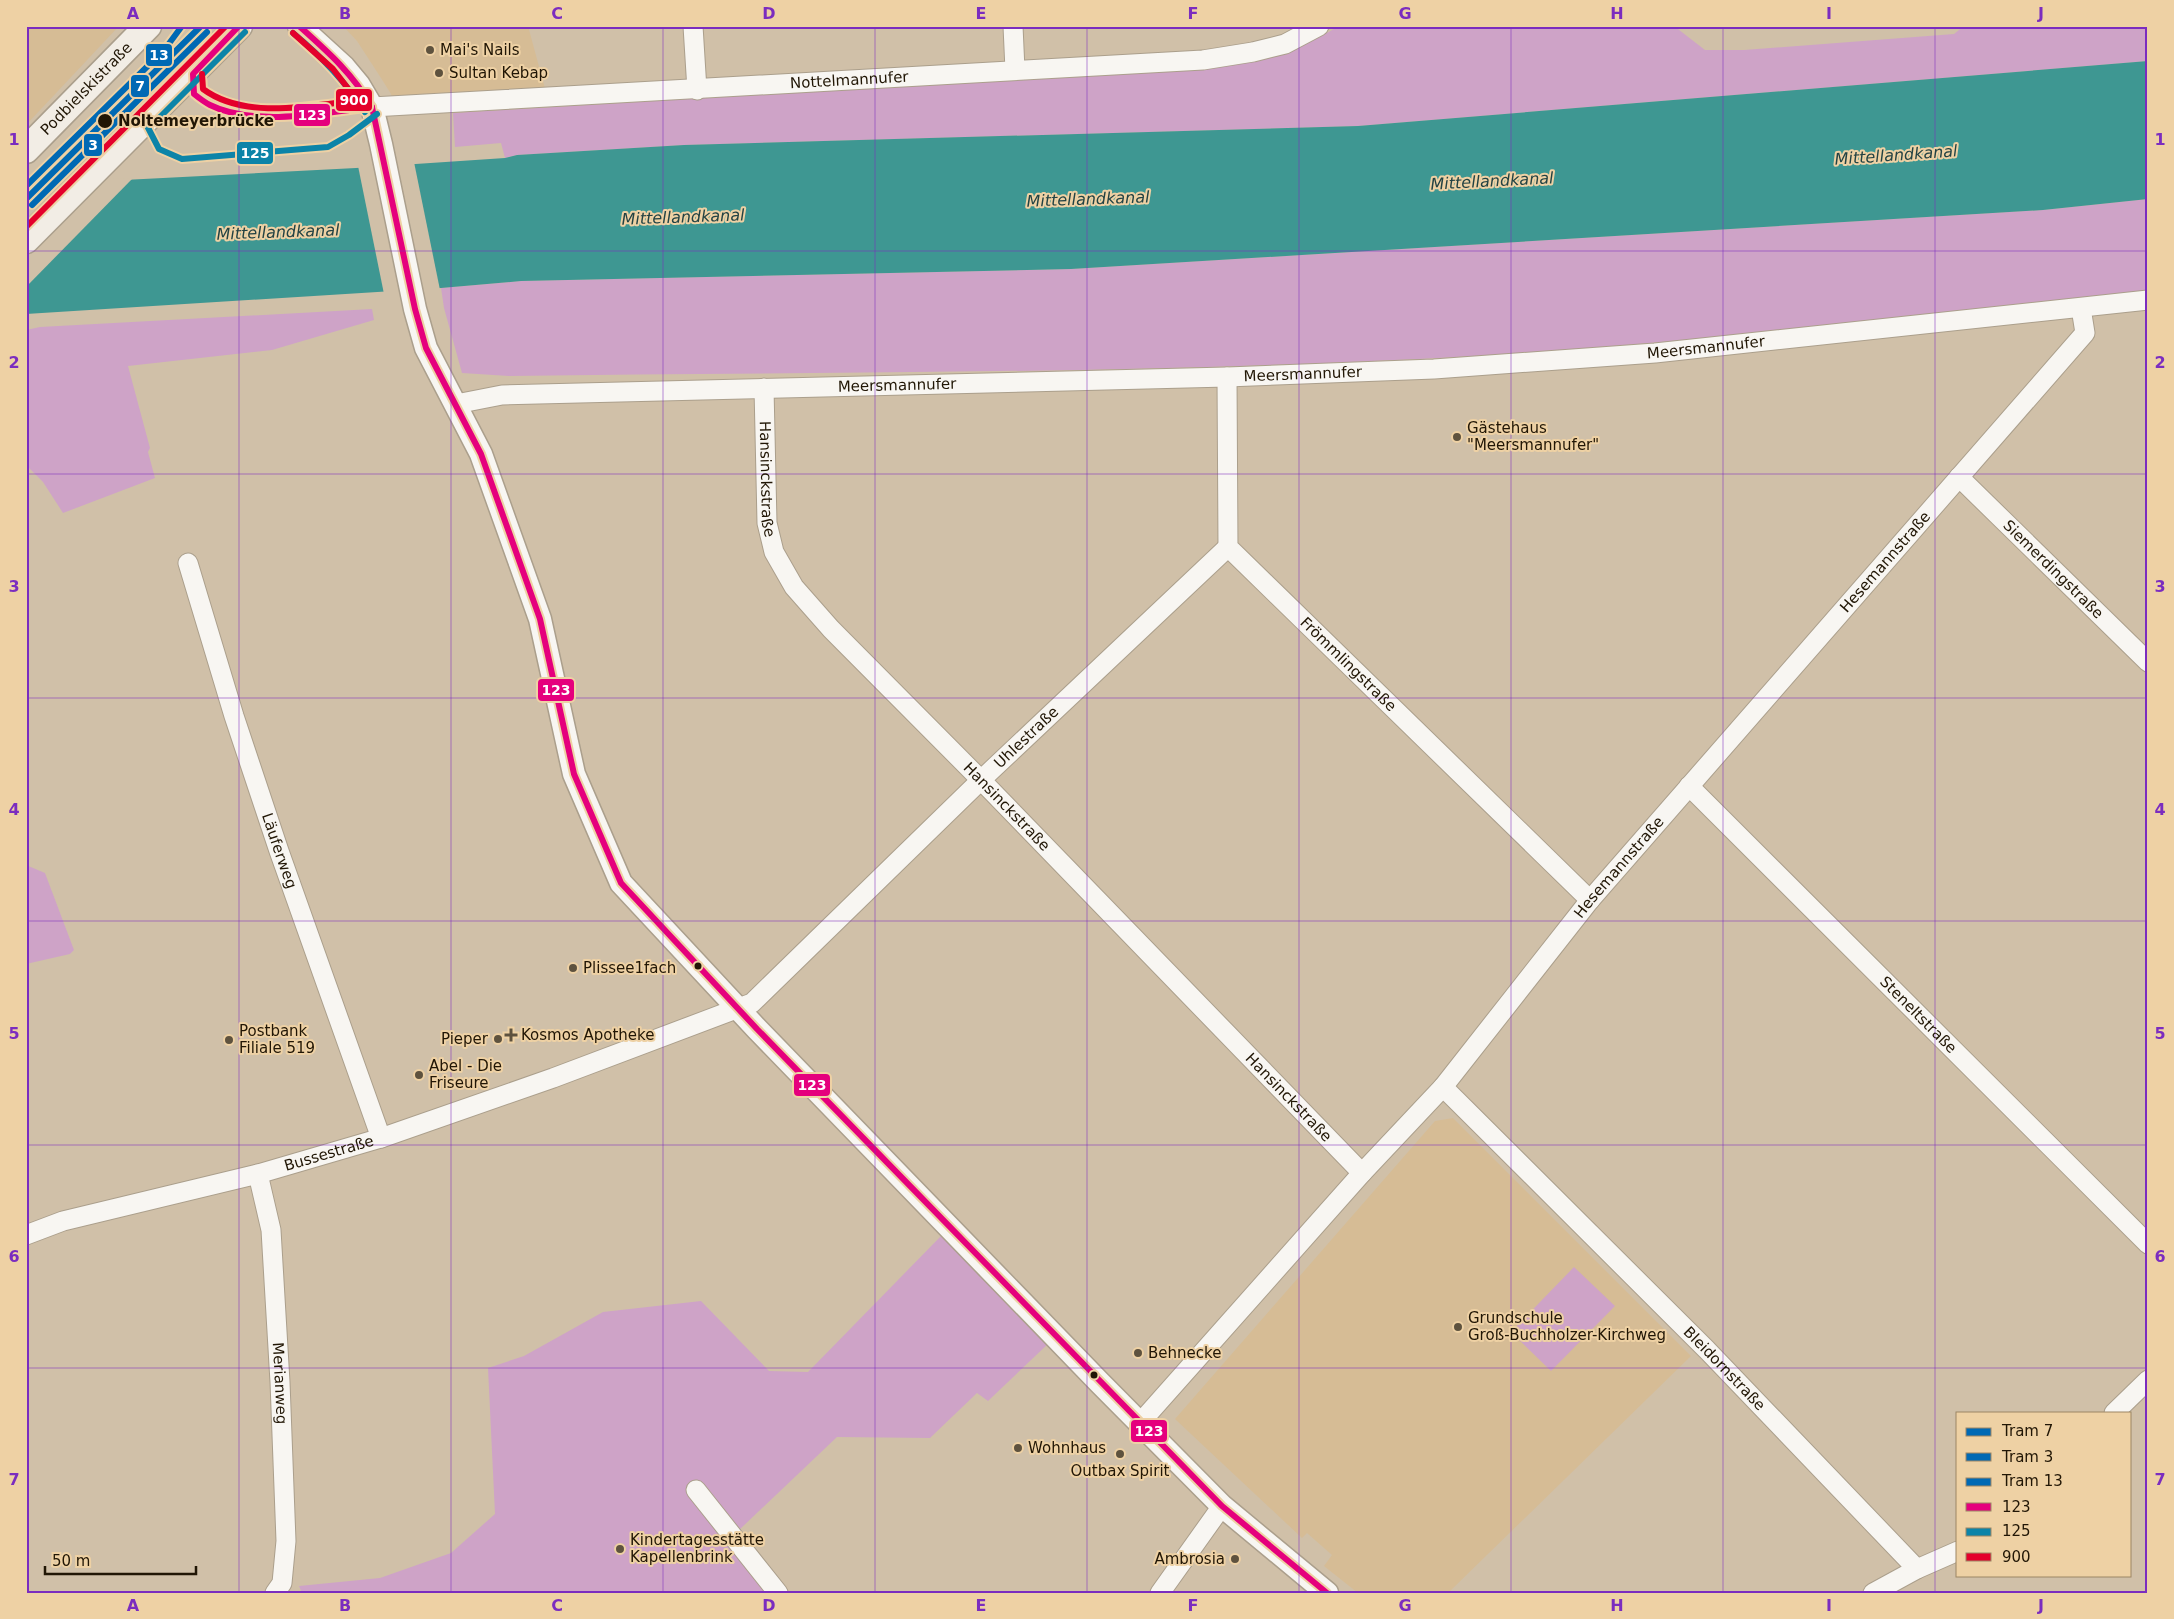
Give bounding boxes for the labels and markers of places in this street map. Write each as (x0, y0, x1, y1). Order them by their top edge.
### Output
place label: Mai's Nails (440, 41, 520, 59)
marker: Mai's Nails (424, 44, 436, 56)
place label: Sultan Kebap (449, 64, 548, 82)
marker: Sultan Kebap (433, 67, 445, 79)
marker: Noltemeyerbrücke (96, 112, 114, 130)
place label: Noltemeyerbrücke (118, 112, 274, 130)
place label: Gästehaus "Meersmannufer" (1467, 419, 1599, 454)
marker: Gästehaus "Meersmannufer" (1451, 431, 1463, 443)
place label: Plissee1fach (583, 959, 676, 977)
unlabelled marker (693, 961, 703, 971)
marker: Plissee1fach (567, 962, 579, 974)
place label: Postbank Filiale 519 (239, 1022, 315, 1057)
place label: Kosmos Apotheke (521, 1026, 654, 1044)
marker: Kosmos Apotheke (505, 1029, 517, 1041)
place label: Pieper (441, 1030, 489, 1048)
marker: Pieper (492, 1033, 504, 1045)
marker: Postbank Filiale 519 (223, 1034, 235, 1046)
place label: Abel - Die Friseure (429, 1057, 502, 1092)
marker: Abel - Die Friseure (413, 1069, 425, 1081)
place label: Grundschule Groß-Buchholzer-Kirchweg (1468, 1309, 1666, 1344)
marker: Grundschule Groß-Buchholzer-Kirchweg (1452, 1321, 1464, 1333)
place label: Behnecke (1148, 1344, 1221, 1362)
marker: Behnecke (1132, 1347, 1144, 1359)
unlabelled marker (1089, 1370, 1099, 1380)
place label: Wohnhaus (1028, 1439, 1106, 1457)
marker: Wohnhaus (1012, 1442, 1024, 1454)
marker: Outbax Spirit (1114, 1448, 1126, 1460)
place label: Outbax Spirit (1071, 1462, 1170, 1480)
place label: Kindertagesstätte Kapellenbrink (630, 1531, 764, 1566)
marker: Kindertagesstätte Kapellenbrink (614, 1543, 626, 1555)
place label: Ambrosia (1154, 1550, 1225, 1568)
marker: Ambrosia (1229, 1553, 1241, 1565)

